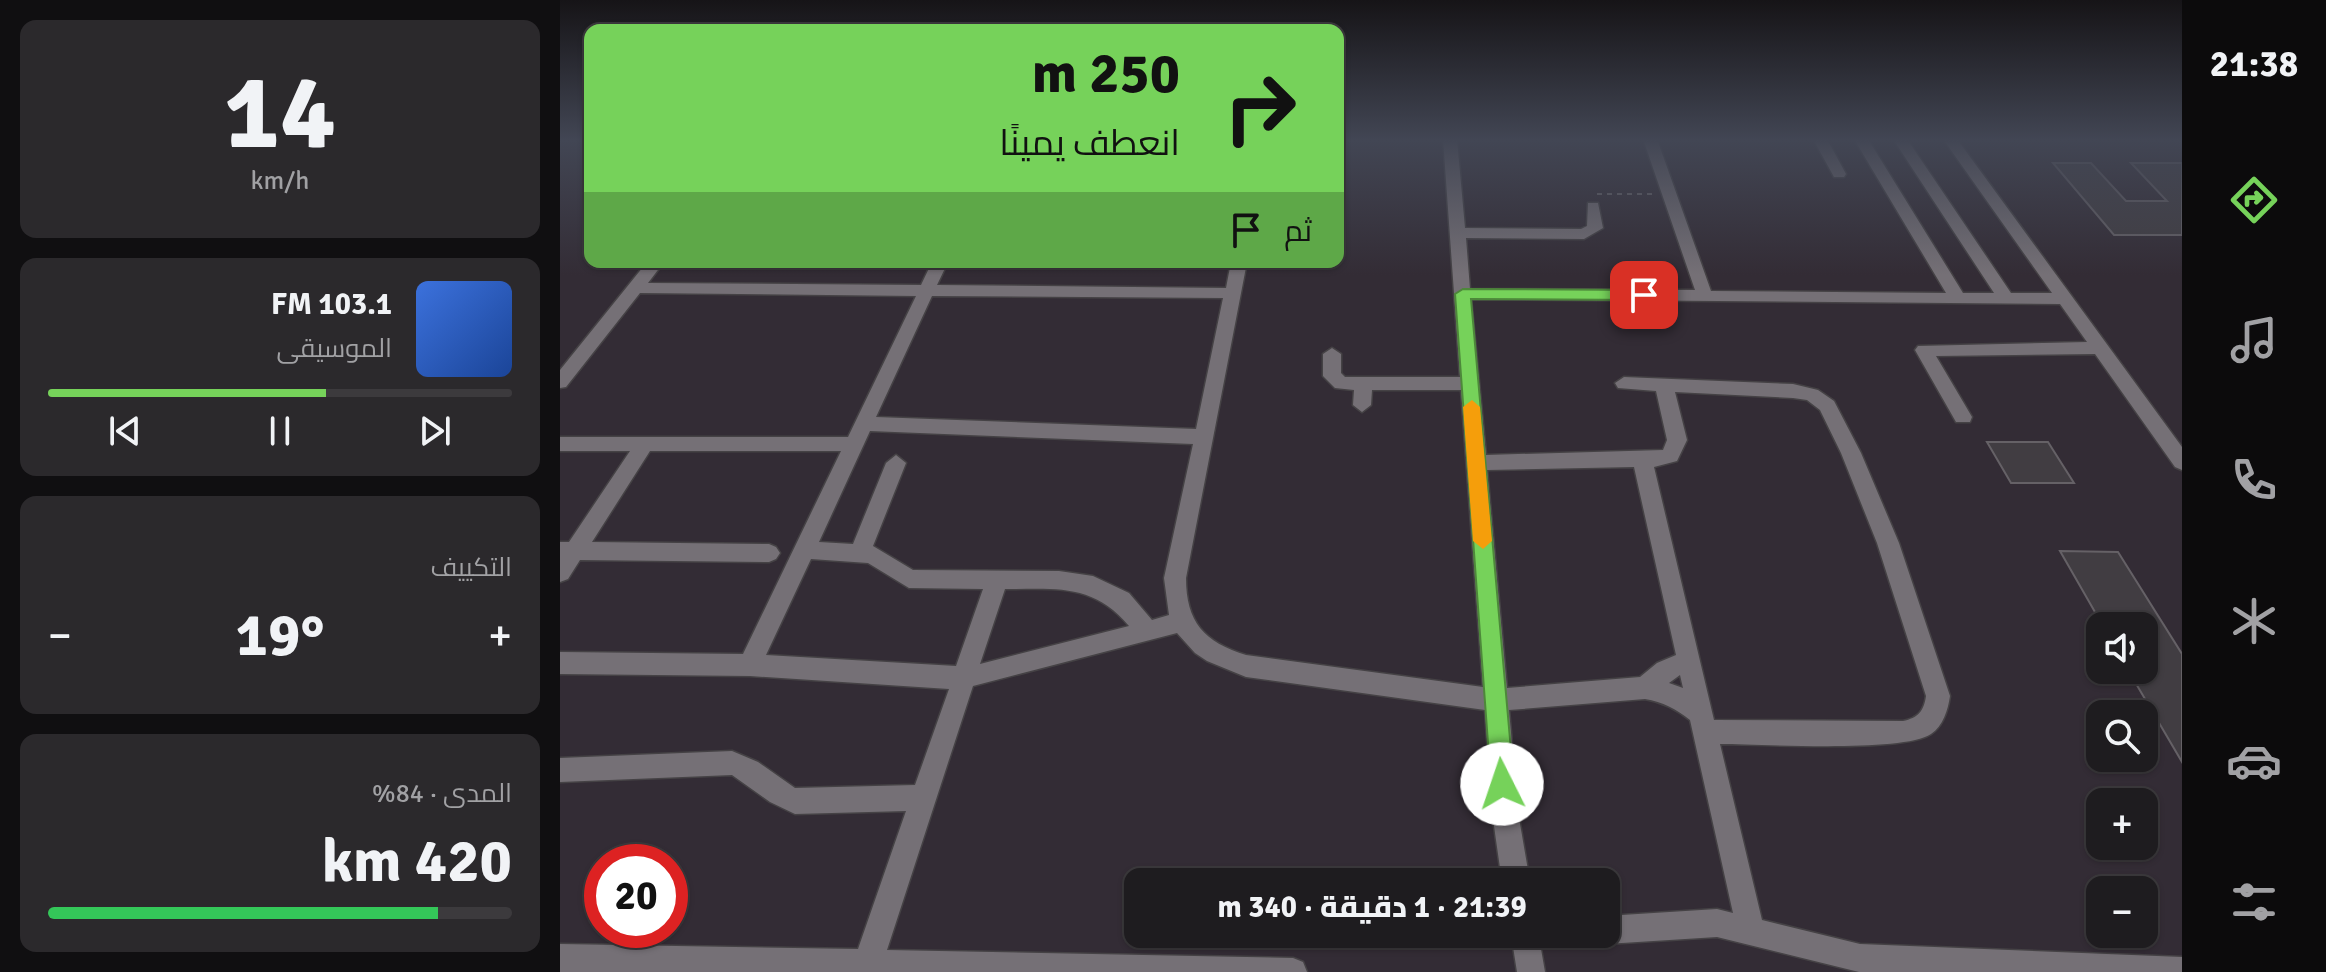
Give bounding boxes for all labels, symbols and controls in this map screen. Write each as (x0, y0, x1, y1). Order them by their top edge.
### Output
text: 250 m (1032, 39, 1180, 108)
text: 21:38 (2210, 42, 2298, 87)
text: 14 (224, 49, 336, 177)
icon: right (1208, 56, 1312, 160)
text: انعطف يمينًا (999, 121, 1180, 166)
text: km/h (251, 165, 309, 197)
icon: directions (2226, 172, 2282, 228)
icon: arrive (1224, 208, 1268, 252)
text: ثم (1284, 213, 1312, 250)
pin (1610, 261, 1678, 329)
icon: arrive (1622, 273, 1666, 317)
text: 103.1 FM (271, 286, 392, 323)
icon: music (2226, 312, 2282, 368)
text: الموسيقى (277, 333, 392, 365)
icon: previous (103, 409, 147, 453)
icon: pause (258, 409, 302, 453)
icon: next (413, 409, 457, 453)
icon: phone (2226, 452, 2282, 508)
text: التكييف (430, 552, 512, 584)
icon: climate (2226, 593, 2282, 649)
text: 19° (236, 599, 324, 673)
text: − (48, 609, 72, 663)
text: + (488, 609, 512, 663)
map controls (2086, 612, 2158, 948)
button: sound (2086, 612, 2158, 684)
button: search (2086, 700, 2158, 772)
icon: car (2226, 733, 2282, 789)
position arrow (1460, 742, 1544, 826)
text: المدى · 84% (372, 778, 512, 810)
button: + (2086, 788, 2158, 860)
text: 420 km (322, 825, 512, 899)
speed limit sign: 20 (584, 844, 688, 948)
icon: filters (2226, 874, 2282, 930)
button: − (2086, 876, 2158, 948)
text: 21:39 · 1 دقيقة · 340 m (1217, 889, 1527, 926)

